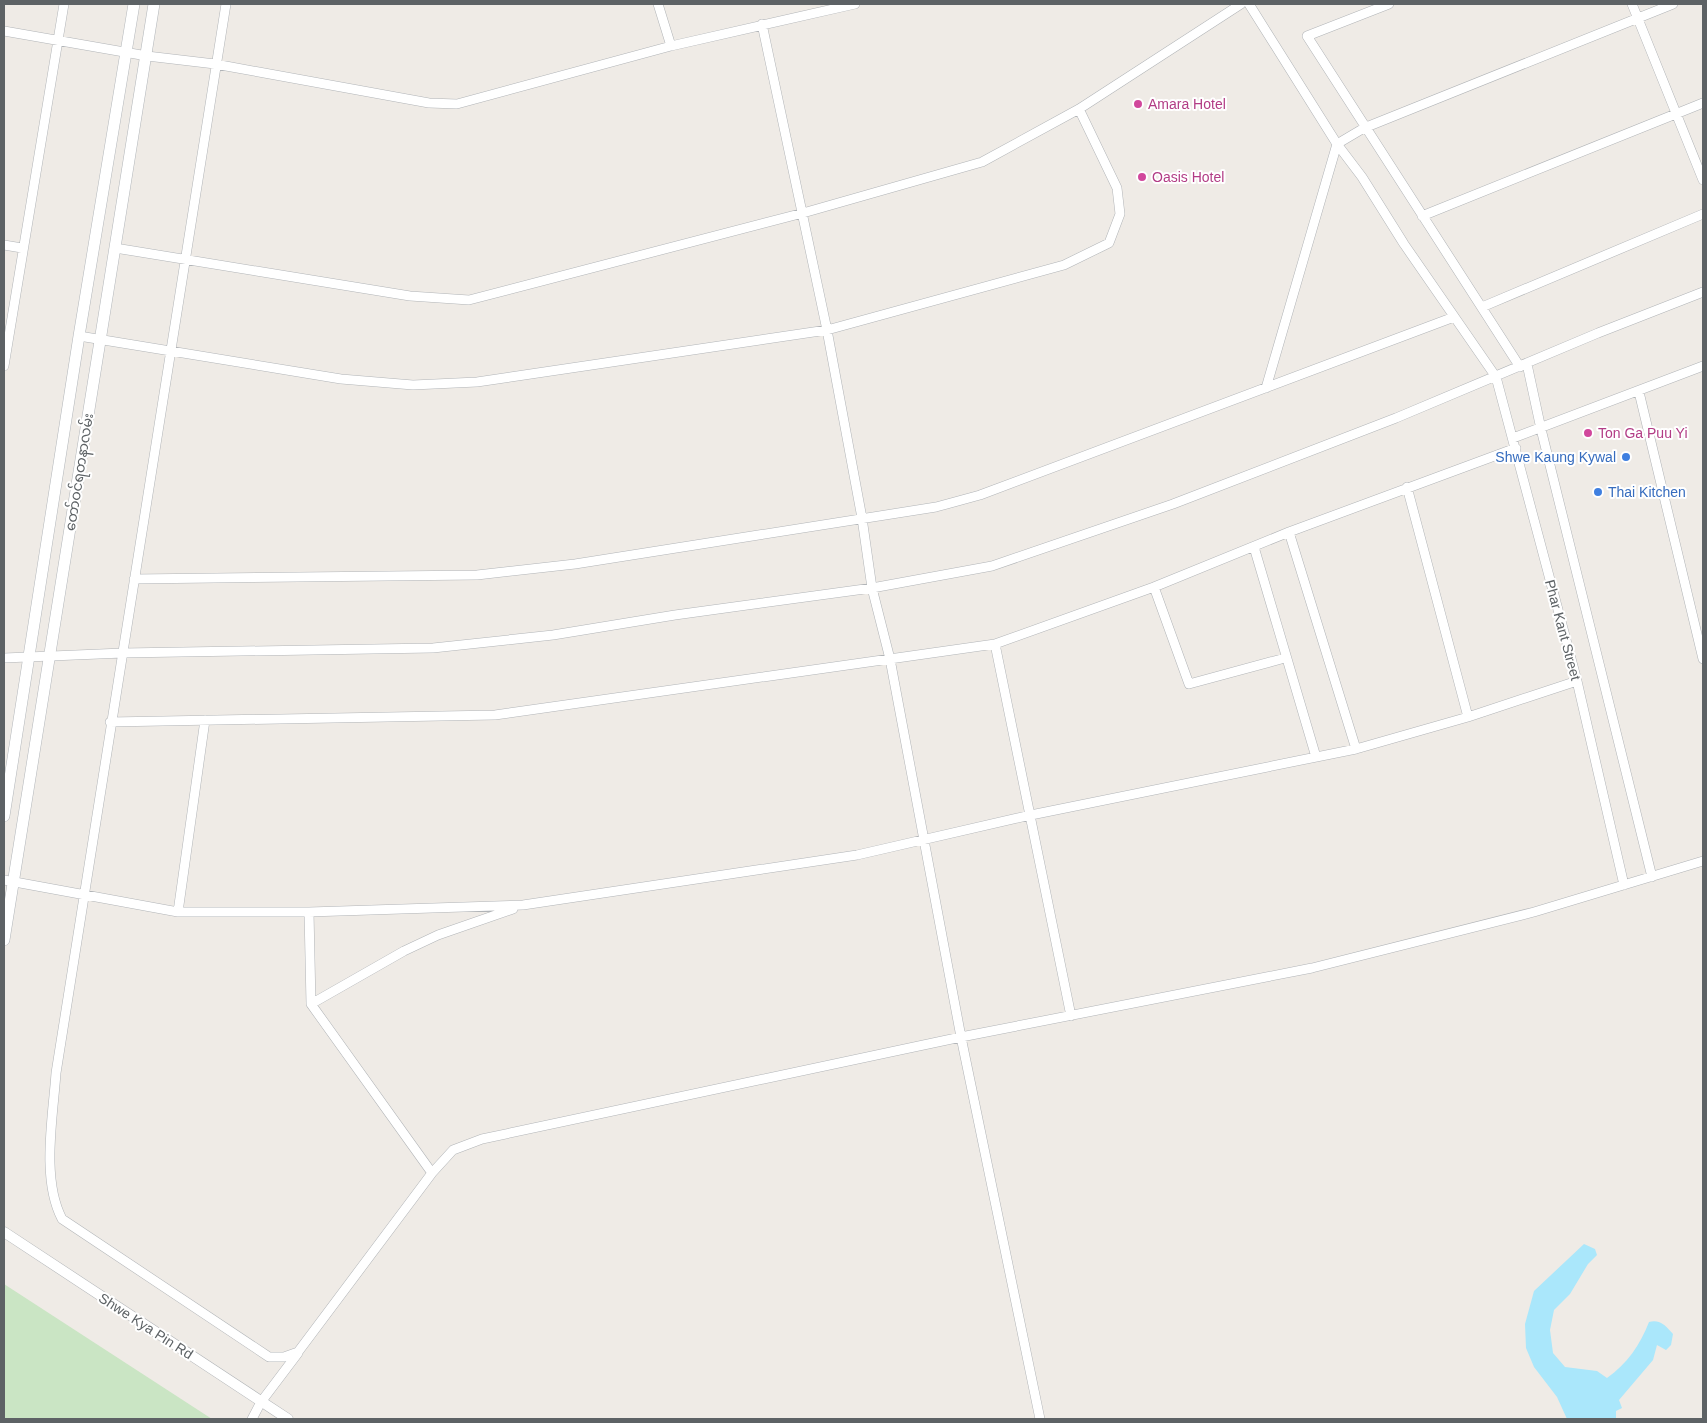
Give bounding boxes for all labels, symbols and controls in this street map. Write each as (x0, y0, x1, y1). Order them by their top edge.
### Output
place label: Amara Hotel (1148, 96, 1226, 112)
marker: Amara Hotel (1132, 98, 1144, 110)
place label: Oasis Hotel (1152, 169, 1224, 185)
marker: Oasis Hotel (1136, 171, 1148, 183)
street label: တော်ဝင်ရတနာလမ်း (60, 412, 100, 533)
place label: Ton Ga Puu Yi (1598, 425, 1688, 441)
marker: Ton Ga Puu Yi (1582, 427, 1594, 439)
place label: Shwe Kaung Kywal (1495, 449, 1616, 465)
marker: Shwe Kaung Kywal (1620, 451, 1632, 463)
place label: Thai Kitchen (1608, 484, 1686, 500)
marker: Thai Kitchen (1592, 486, 1604, 498)
street label: Phar Kant Street (1542, 578, 1584, 682)
street label: Shwe Kya Pin Rd (96, 1290, 196, 1362)

